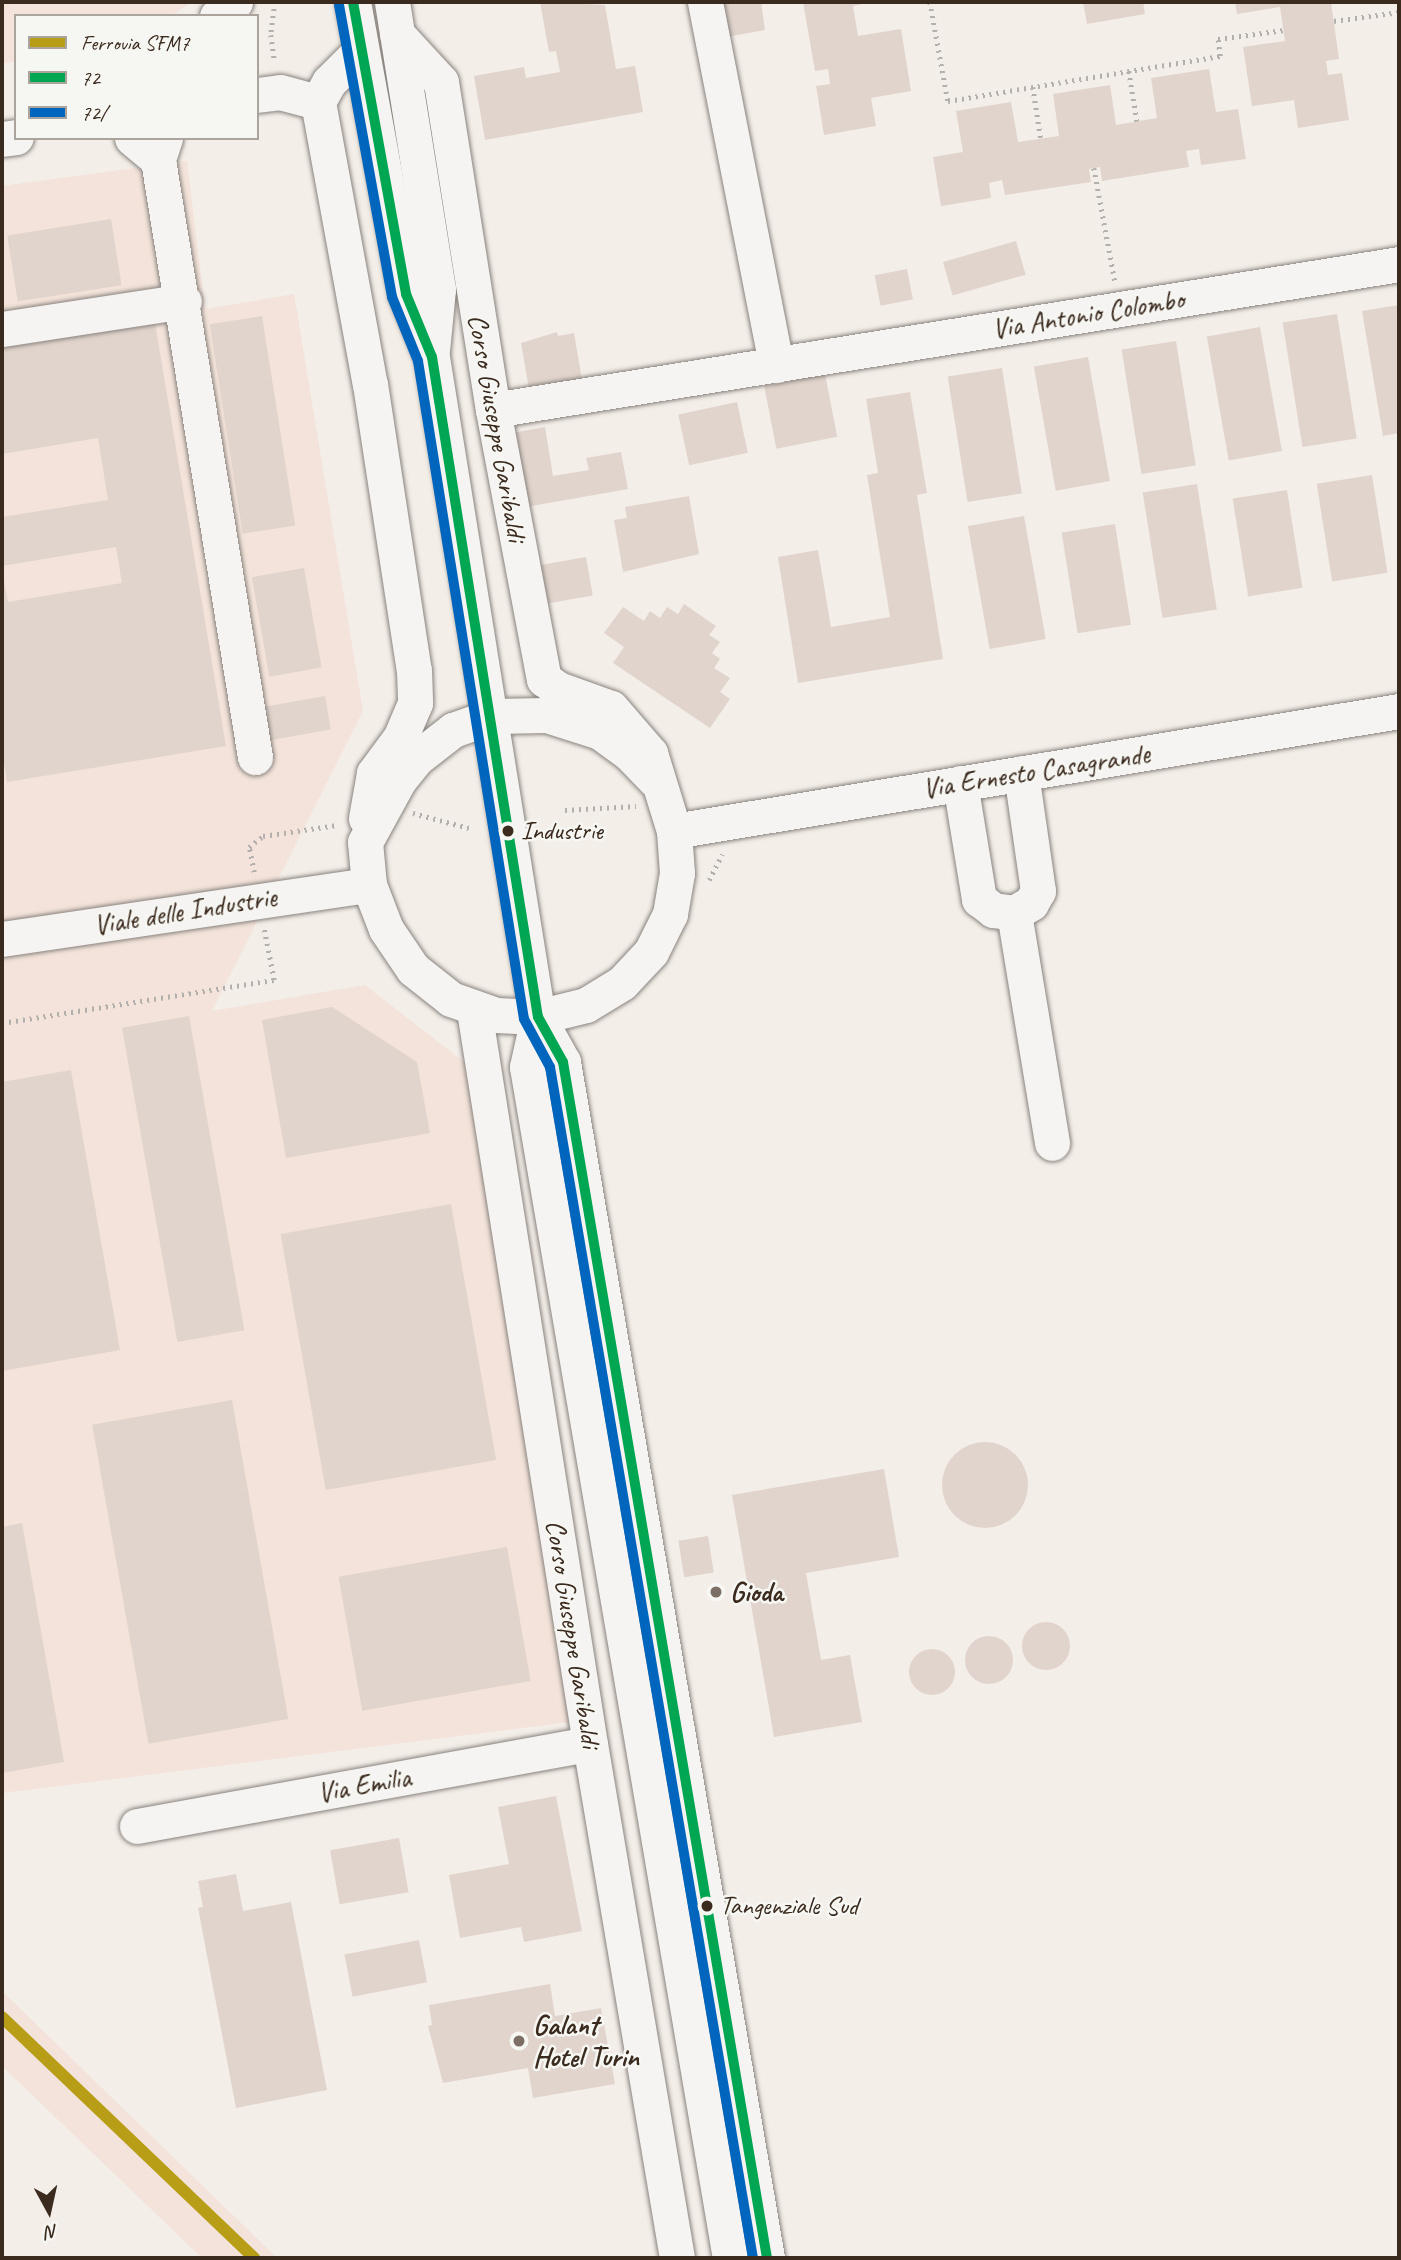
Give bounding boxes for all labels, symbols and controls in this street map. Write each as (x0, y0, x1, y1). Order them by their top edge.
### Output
legend (14, 14, 259, 140)
text: Ferrovia SFM7 (81, 30, 190, 56)
text: 72 (81, 65, 100, 91)
text: 72/ (81, 100, 107, 126)
street label: Via Antonio Colombo (990, 282, 1186, 346)
street label: Corso Giuseppe Garibaldi (460, 312, 534, 544)
street label: Via Ernesto Casagrande (920, 736, 1152, 806)
place label: Industrie (521, 815, 603, 847)
marker: Industrie (501, 824, 515, 838)
street label: Viale delle Industrie (91, 880, 279, 942)
street label: Corso Giuseppe Garibaldi (538, 1518, 608, 1750)
place label: Gioda (730, 1575, 783, 1609)
marker: Gioda (708, 1584, 724, 1600)
street label: Via Emilia (315, 1760, 413, 1810)
place label: Tangenziale Sud (720, 1890, 858, 1922)
marker: Tangenziale Sud (700, 1899, 714, 1913)
place label: Galant Hotel Turin (533, 2008, 639, 2074)
marker: Galant Hotel Turin (511, 2033, 527, 2049)
north arrow (14, 2176, 84, 2246)
text: N (44, 2219, 59, 2244)

